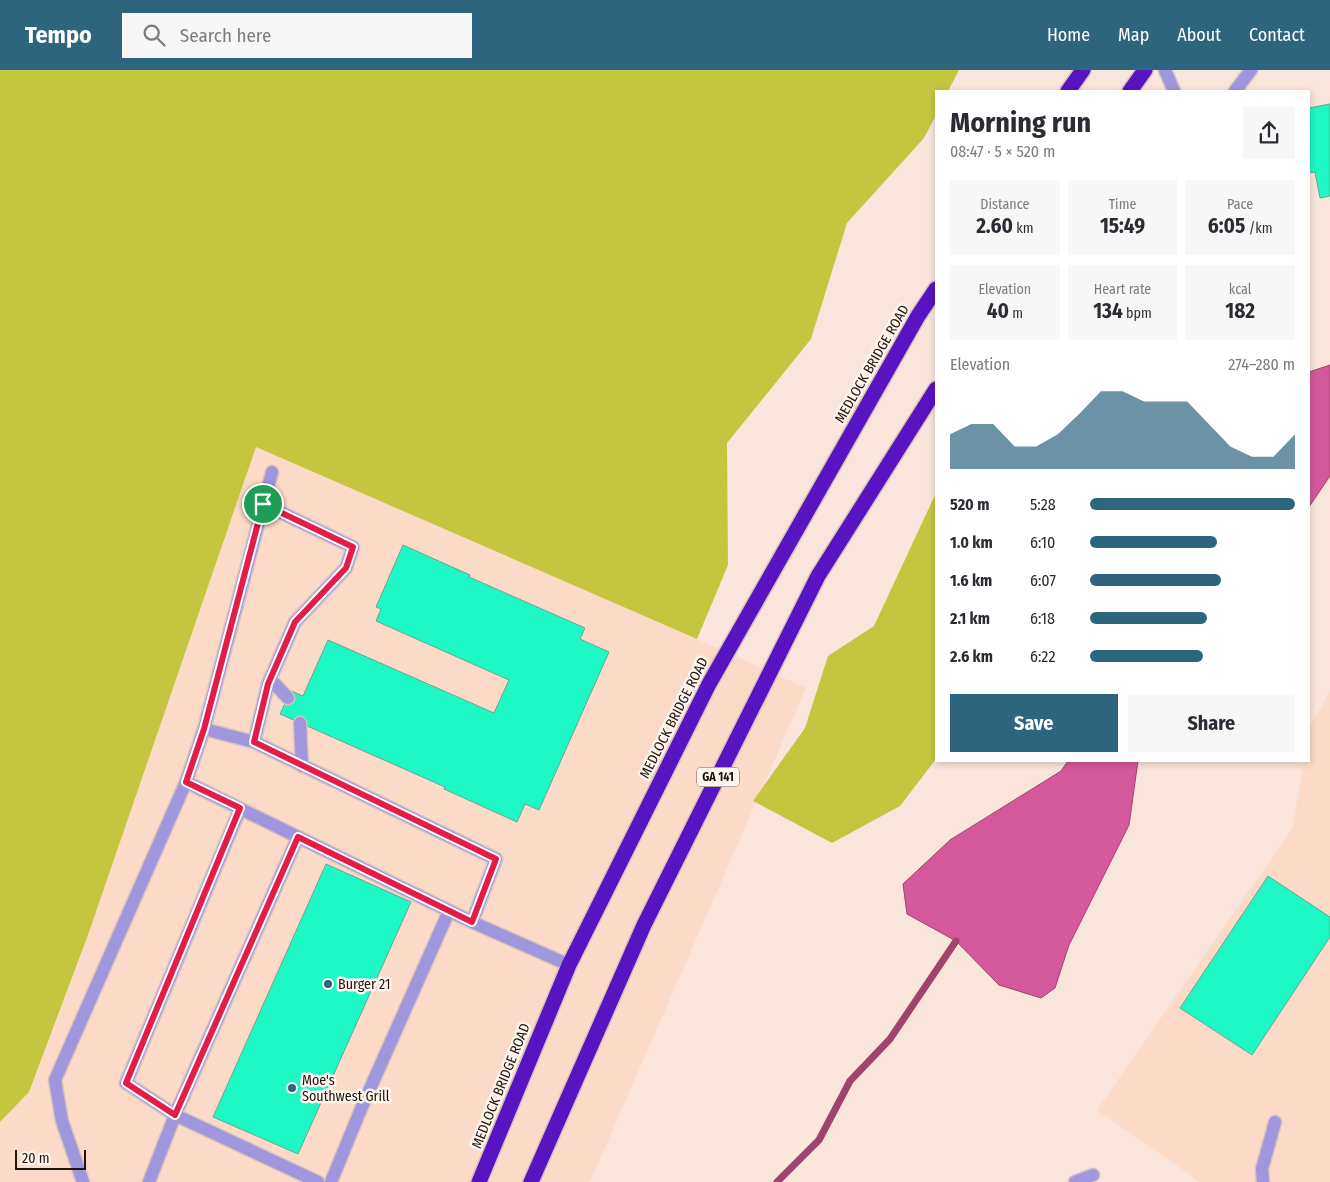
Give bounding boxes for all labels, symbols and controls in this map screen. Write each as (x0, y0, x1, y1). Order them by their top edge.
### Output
search box (122, 13, 472, 58)
text: Tempo (25, 21, 92, 49)
icon: search (140, 21, 168, 49)
text: Search here (180, 24, 271, 47)
text: Home (1047, 24, 1090, 46)
text: Map (1118, 24, 1149, 46)
text: About (1177, 24, 1221, 46)
text: Contact (1249, 24, 1305, 46)
text: Morning run (950, 106, 1091, 139)
button: share (1243, 107, 1295, 159)
text: 08:47 · 5 × 520 m (950, 142, 1055, 161)
text: Distance (980, 196, 1029, 213)
text: Time (1109, 196, 1136, 213)
text: Pace (1227, 196, 1253, 213)
text: 2.60 (976, 213, 1013, 239)
text: 15:49 (1100, 213, 1145, 239)
text: 6:05 (1208, 213, 1245, 239)
text: km (1013, 220, 1034, 237)
text: /km (1245, 220, 1273, 237)
text: Elevation (978, 281, 1031, 298)
text: Heart rate (1094, 281, 1151, 298)
text: kcal (1229, 281, 1251, 298)
text: 40 (987, 298, 1009, 324)
text: 134 (1093, 298, 1123, 324)
text: 182 (1225, 298, 1255, 324)
street label: MEDLOCK BRIDGE ROAD (831, 302, 913, 426)
text: m (1009, 305, 1023, 322)
text: bpm (1123, 305, 1152, 322)
text: Elevation (950, 355, 1010, 374)
text: 274–280 m (1228, 355, 1295, 374)
pin (242, 483, 284, 525)
icon: arrive (249, 490, 277, 518)
text: 520 m (950, 495, 989, 514)
text: 5:28 (1030, 495, 1056, 514)
text: 1.0 km (950, 533, 993, 552)
text: 6:10 (1030, 533, 1055, 552)
text: 1.6 km (950, 571, 992, 590)
text: 6:07 (1030, 571, 1056, 590)
text: 2.1 km (950, 609, 990, 628)
text: 6:18 (1030, 609, 1055, 628)
text: 2.6 km (950, 647, 993, 666)
text: 6:22 (1030, 647, 1055, 666)
street label: MEDLOCK BRIDGE ROAD (636, 655, 712, 781)
button: Save (950, 694, 1118, 752)
button: Share (1128, 694, 1295, 752)
road number: GA 141 (697, 768, 739, 786)
place label: Burger 21 (338, 976, 390, 993)
marker: Burger 21 (322, 978, 334, 990)
street label: MEDLOCK BRIDGE ROAD (468, 1021, 534, 1151)
place label: Moe's Southwest Grill (302, 1072, 390, 1105)
marker: Moe's Southwest Grill (286, 1082, 298, 1094)
scale bar (15, 1147, 86, 1170)
text: 20 m (22, 1150, 50, 1167)

